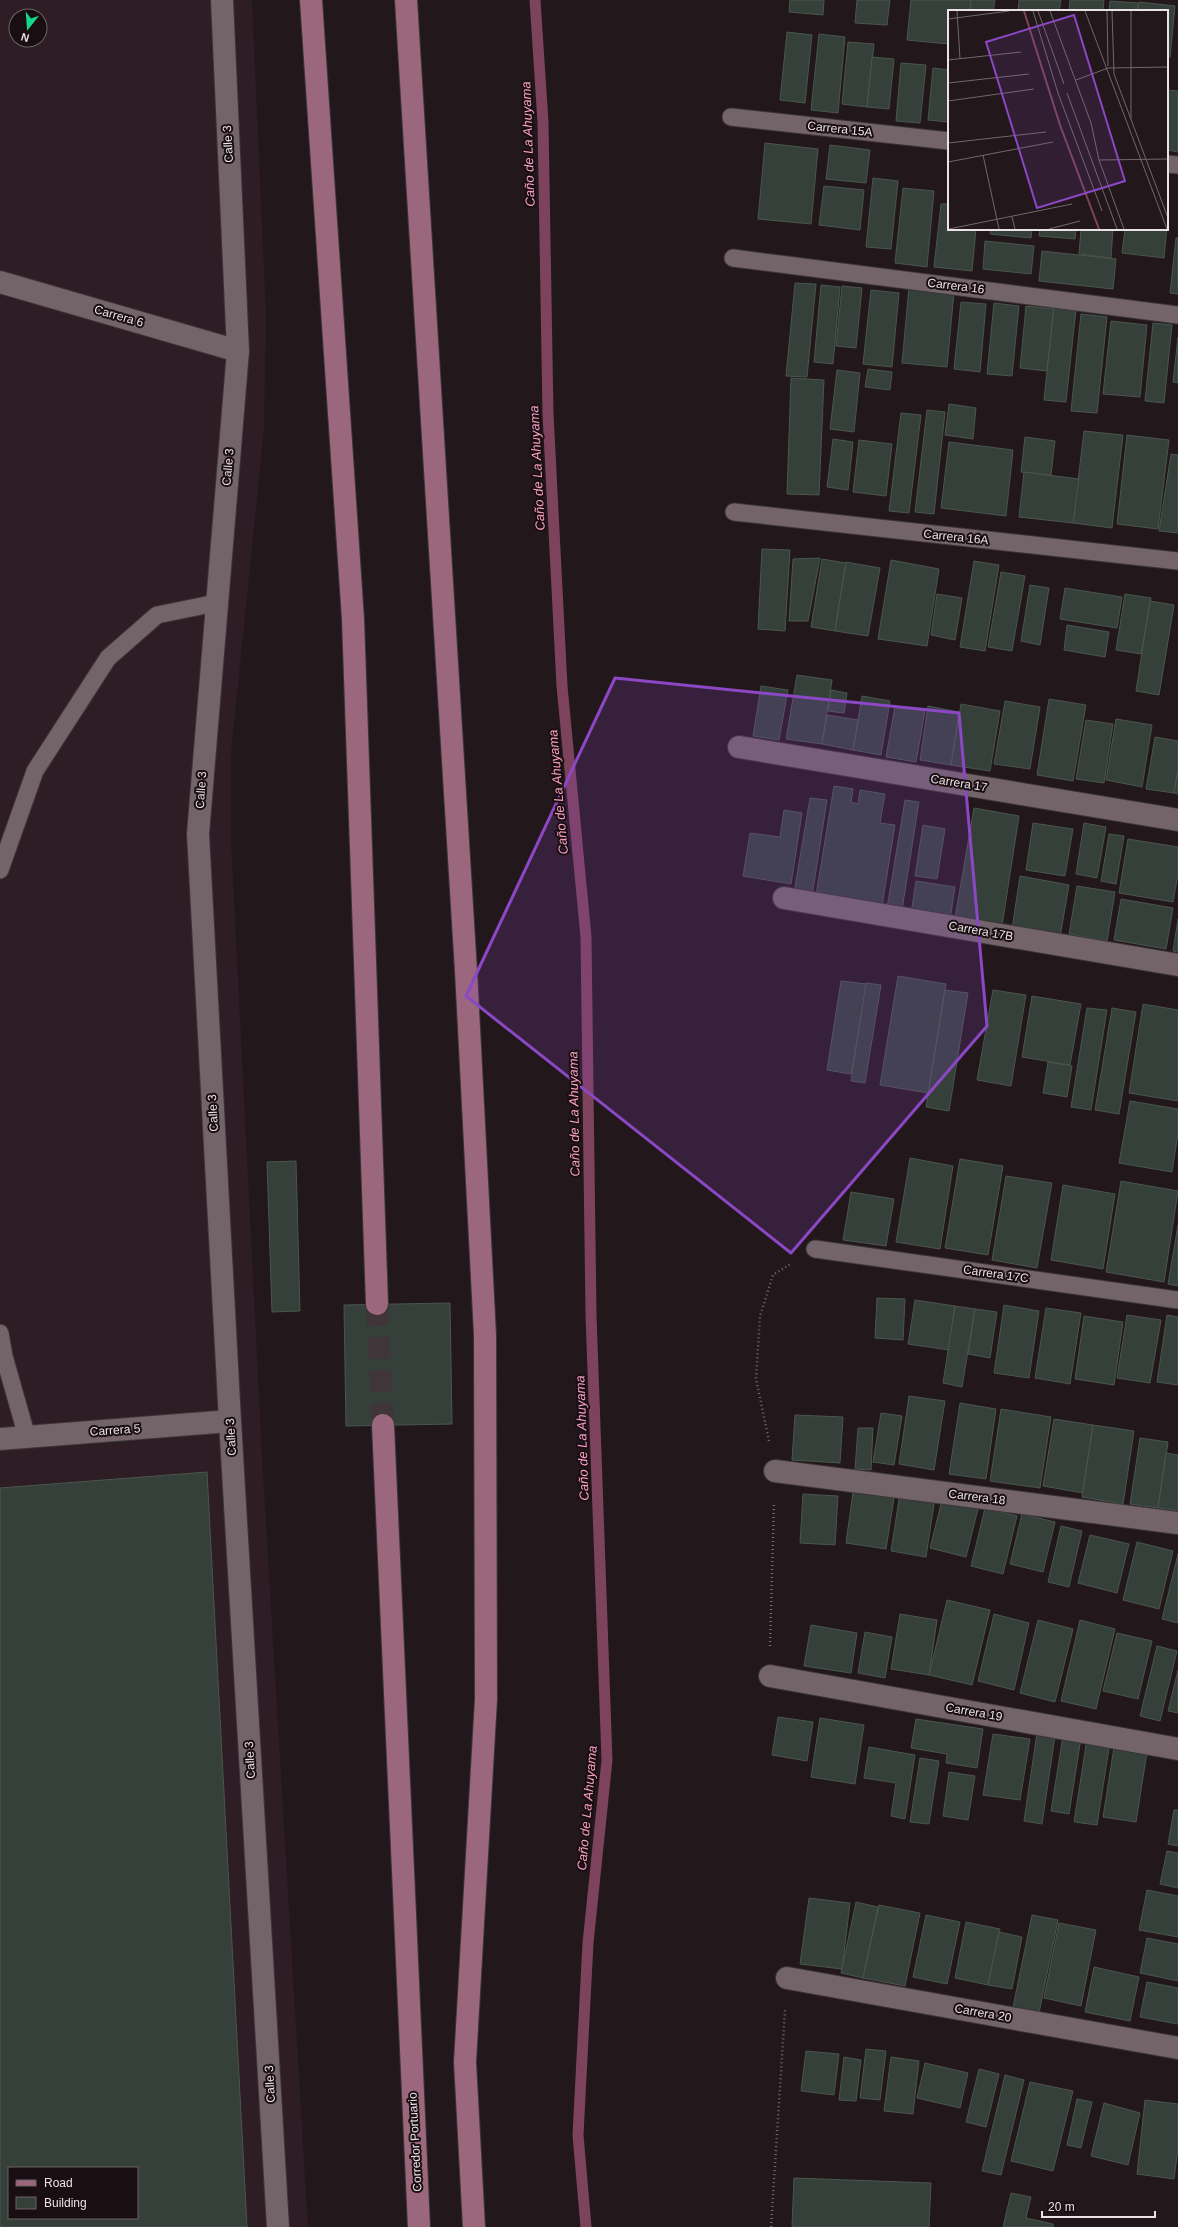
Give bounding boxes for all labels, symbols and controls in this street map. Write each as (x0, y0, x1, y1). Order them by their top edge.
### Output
north arrow (8, 8, 48, 48)
inset map (948, 10, 1168, 230)
text: N (19, 31, 31, 44)
water label: Caño de La Ahuyama (518, 81, 538, 207)
street label: Carrera 15A (807, 119, 873, 139)
street label: Calle 3 (220, 125, 236, 163)
street label: Carrera 16 (927, 276, 986, 296)
street label: Carrera 6 (93, 302, 146, 330)
water label: Caño de La Ahuyama (526, 405, 548, 531)
street label: Calle 3 (219, 447, 237, 486)
street label: Carrera 16A (923, 527, 989, 547)
water label: Caño de La Ahuyama (545, 729, 571, 855)
street label: Calle 3 (193, 771, 209, 809)
street label: Carrera 17 (930, 772, 989, 794)
street label: Carrera 17B (948, 918, 1014, 944)
water label: Caño de La Ahuyama (565, 1051, 583, 1177)
street label: Calle 3 (205, 1094, 221, 1132)
street label: Carrera 17C (962, 1262, 1030, 1286)
water label: Caño de La Ahuyama (572, 1375, 592, 1501)
street label: Calle 3 (223, 1418, 239, 1456)
street label: Carrera 5 (89, 1421, 141, 1439)
street label: Carrera 18 (948, 1487, 1007, 1507)
street label: Carrera 19 (945, 1700, 1004, 1724)
street label: Calle 3 (242, 1741, 258, 1779)
water label: Caño de La Ahuyama (574, 1745, 600, 1871)
street label: Carrera 20 (954, 2001, 1013, 2025)
street label: Calle 3 (262, 2065, 278, 2103)
street label: Corredor Portuario (405, 2092, 425, 2192)
legend (8, 2167, 138, 2219)
text: Road (44, 2176, 73, 2190)
scale bar (1042, 2193, 1155, 2219)
text: Building (44, 2196, 87, 2210)
text: 20 m (1048, 2200, 1075, 2214)

